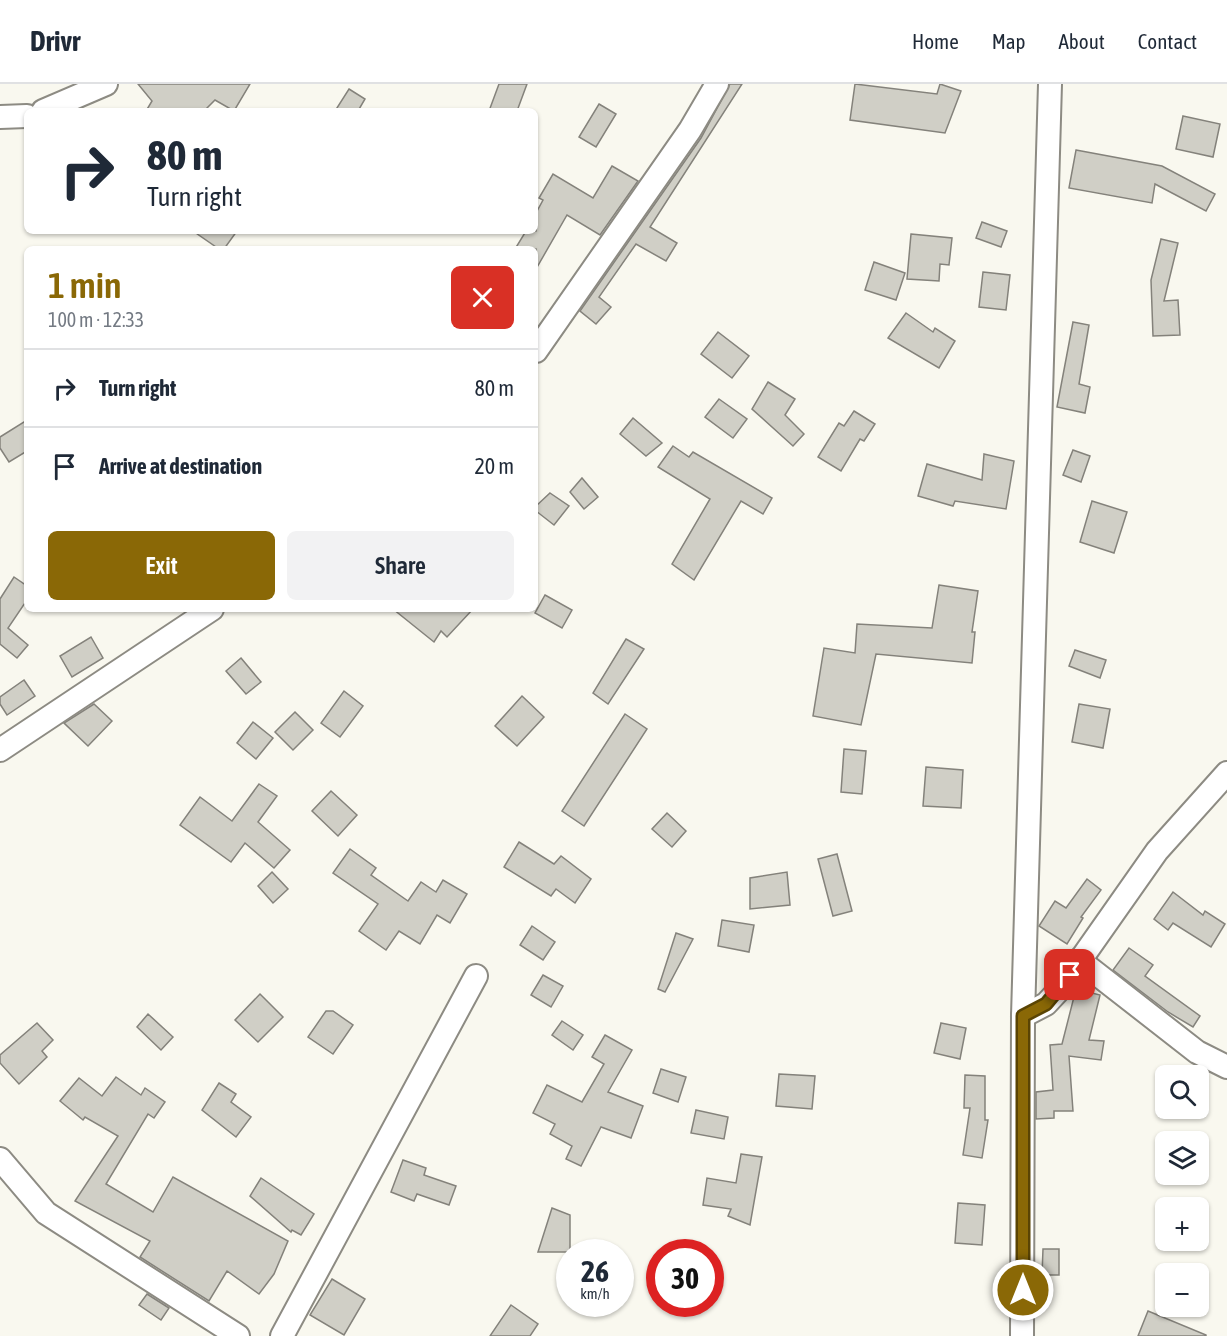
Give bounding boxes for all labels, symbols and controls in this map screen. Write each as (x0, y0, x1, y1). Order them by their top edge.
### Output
text: Drivr (30, 25, 80, 57)
text: Home (912, 29, 959, 53)
text: Map (992, 29, 1026, 53)
text: About (1059, 29, 1105, 53)
text: Contact (1138, 29, 1197, 53)
text: 80 m (147, 131, 222, 179)
icon: right (48, 132, 126, 210)
text: Turn right (147, 181, 242, 212)
text: 1 min (48, 264, 122, 306)
button: close (451, 266, 514, 329)
text: 100 m · 12:33 (48, 308, 144, 331)
icon: right (48, 372, 81, 405)
text: Turn right (99, 375, 176, 401)
text: 80 m (474, 375, 514, 401)
icon: arrive (48, 450, 81, 483)
text: Arrive at destination (99, 453, 262, 479)
text: 20 m (474, 453, 514, 479)
button: Exit (48, 531, 275, 600)
button: Share (287, 531, 514, 600)
pin (1044, 949, 1095, 1000)
icon: arrive (1053, 958, 1086, 991)
map controls (1155, 1065, 1209, 1317)
button: search (1155, 1065, 1209, 1119)
button: layers (1155, 1131, 1209, 1185)
button: + (1155, 1197, 1209, 1251)
speed limit sign: 30 (646, 1239, 724, 1317)
text: 26 (581, 1254, 609, 1288)
position arrow (991, 1258, 1055, 1322)
button: − (1155, 1263, 1209, 1317)
text: km/h (580, 1285, 610, 1302)

